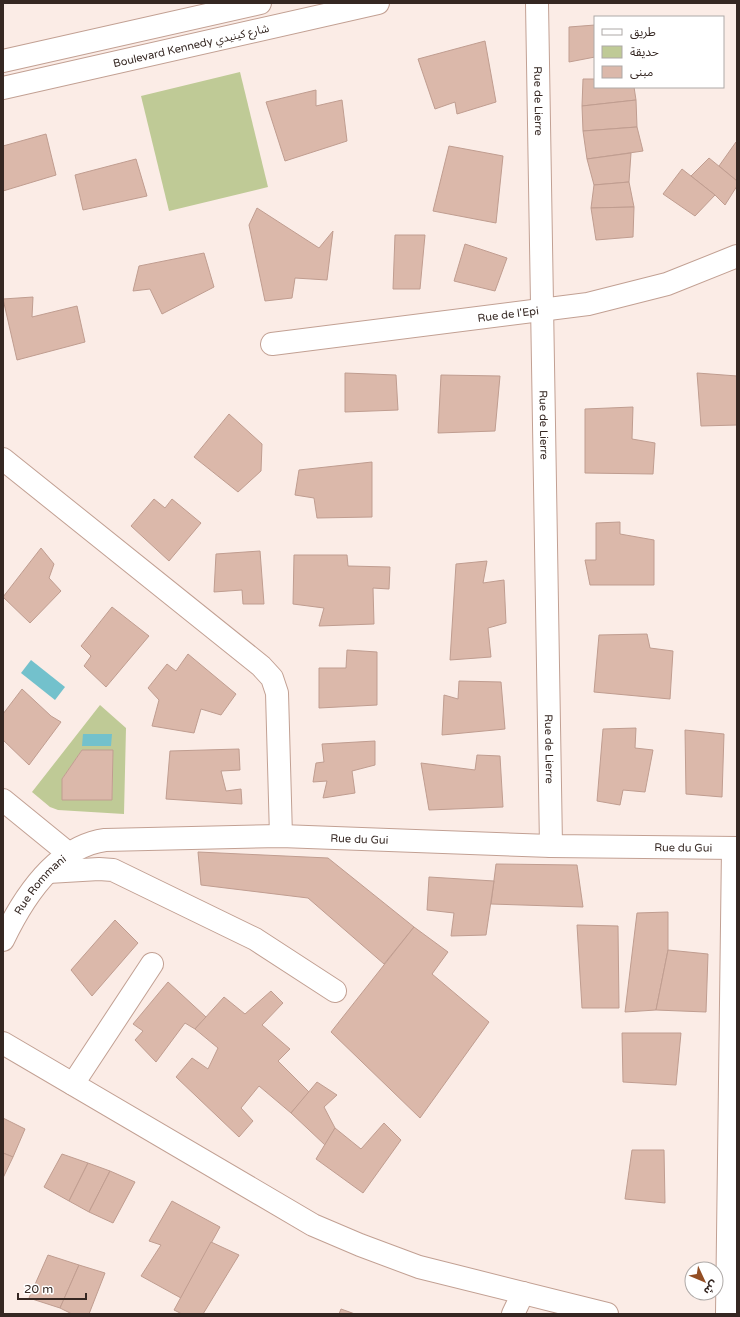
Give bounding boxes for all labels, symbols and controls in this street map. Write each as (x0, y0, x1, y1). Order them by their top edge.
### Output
legend (594, 16, 724, 88)
street label: Boulevard Kennedy شارع كينيدي (112, 22, 271, 73)
text: طريق (630, 25, 656, 40)
text: حديقة (630, 45, 659, 59)
text: مبنى (630, 65, 653, 79)
street label: Rue de Lierre (532, 66, 546, 136)
street label: Rue de l'Epi (477, 304, 539, 324)
street label: Rue de Lierre (537, 390, 551, 460)
street label: Rue de Lierre (542, 714, 556, 784)
street label: Rue du Gui (330, 831, 389, 846)
street label: Rue du Gui (654, 841, 712, 854)
street label: Rue Rommani (11, 852, 68, 917)
north arrow (684, 1261, 724, 1301)
scale bar (18, 1275, 86, 1301)
text: ش (701, 1278, 721, 1298)
text: 20 m (24, 1282, 53, 1296)

